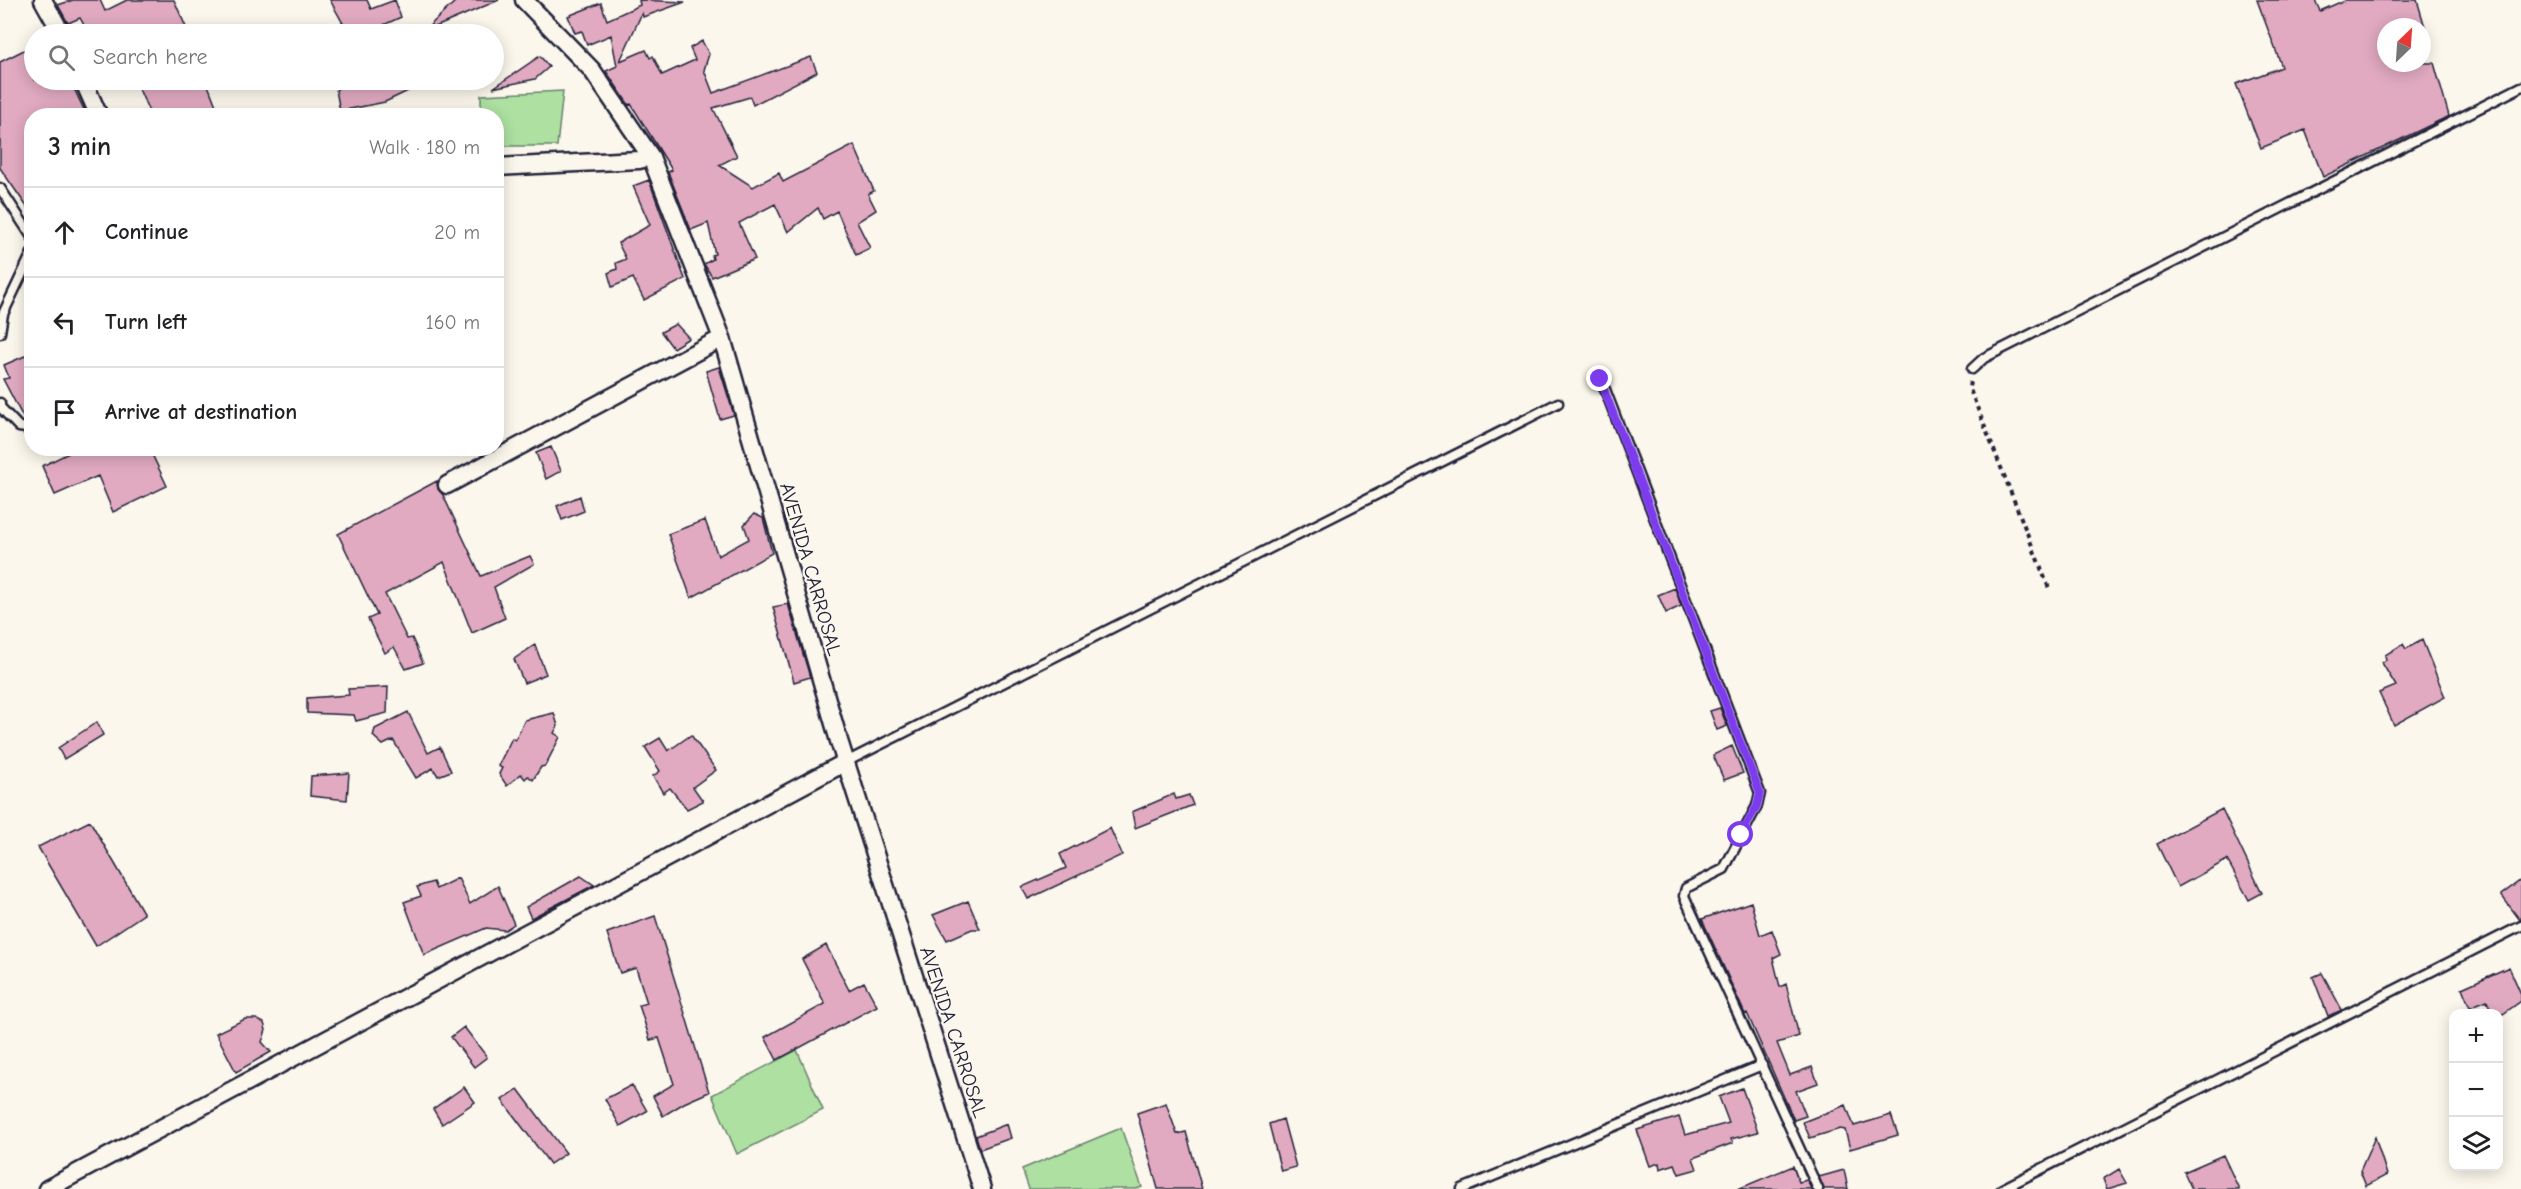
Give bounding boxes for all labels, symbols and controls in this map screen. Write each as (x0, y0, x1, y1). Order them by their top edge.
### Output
north arrow (2377, 18, 2431, 72)
search box (24, 24, 504, 90)
icon: search (45, 41, 78, 74)
text: Search here (93, 44, 208, 70)
text: 3 min (48, 132, 111, 162)
text: Walk · 180 m (369, 136, 480, 159)
icon: ahead (48, 216, 81, 249)
text: Continue (105, 219, 188, 245)
text: 20 m (434, 221, 480, 244)
icon: left (48, 306, 81, 339)
text: Turn left (105, 309, 187, 335)
text: 160 m (426, 311, 480, 334)
route end (1586, 365, 1612, 391)
icon: arrive (48, 396, 81, 429)
text: Arrive at destination (105, 399, 297, 425)
street label: AVENIDA CARROSAL (775, 480, 846, 658)
route start (1727, 821, 1753, 847)
street label: AVENIDA CARROSAL (915, 944, 992, 1121)
map controls (2449, 1009, 2503, 1171)
button: + (2449, 1009, 2503, 1063)
button: − (2449, 1063, 2503, 1117)
button: layers (2449, 1117, 2503, 1171)

